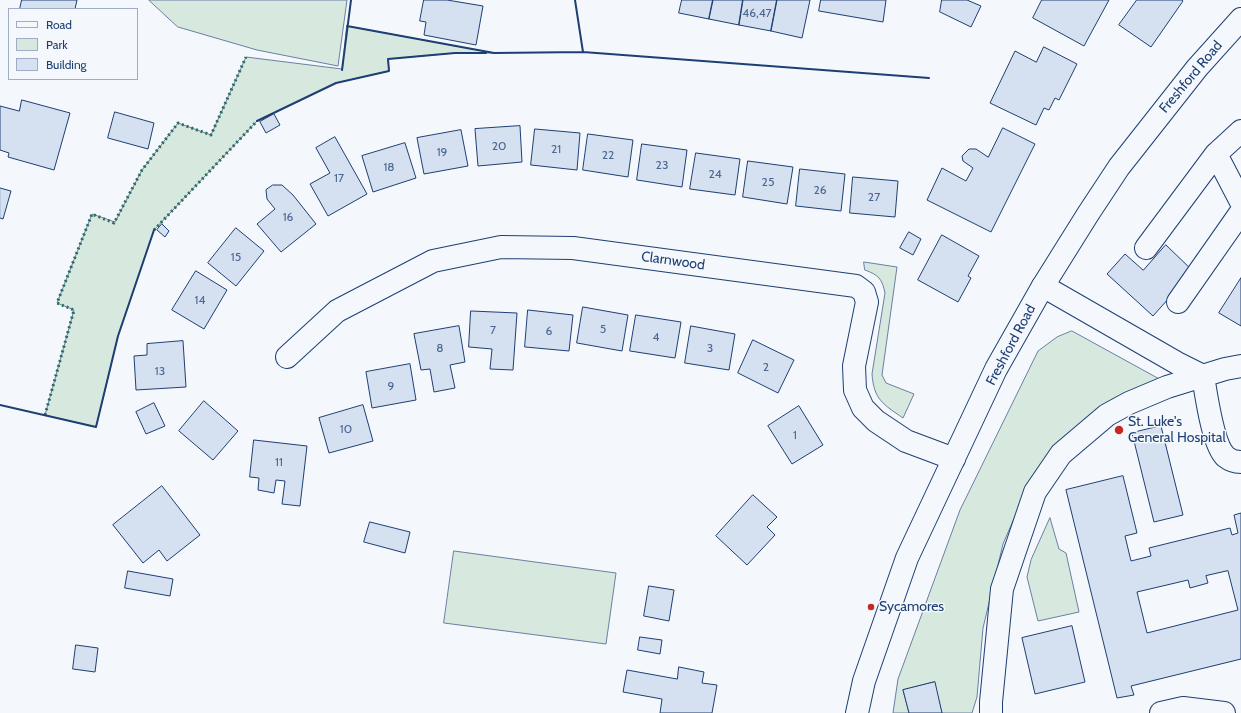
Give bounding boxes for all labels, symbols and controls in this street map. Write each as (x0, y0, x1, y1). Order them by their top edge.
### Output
house number: 46,47 (742, 6, 772, 20)
legend (8, 8, 138, 80)
text: Road (46, 17, 72, 32)
text: Park (46, 37, 68, 52)
street label: Freshford Road (1156, 37, 1226, 117)
text: Building (46, 57, 87, 72)
house number: 20 (492, 139, 506, 153)
house number: 21 (551, 142, 561, 156)
house number: 19 (437, 145, 447, 159)
house number: 22 (602, 148, 614, 162)
house number: 23 (656, 158, 668, 172)
house number: 18 (383, 160, 395, 174)
house number: 24 (708, 167, 722, 181)
house number: 17 (334, 171, 344, 185)
house number: 25 (762, 175, 774, 189)
house number: 26 (813, 183, 827, 197)
house number: 27 (868, 190, 880, 204)
house number: 16 (283, 210, 293, 224)
street label: Clarnwood (640, 248, 706, 274)
house number: 15 (231, 250, 241, 264)
house number: 14 (195, 293, 205, 307)
street label: Freshford Road (983, 302, 1039, 388)
house number: 5 (600, 322, 606, 336)
house number: 7 (490, 323, 496, 337)
house number: 6 (546, 324, 552, 338)
house number: 4 (653, 330, 659, 344)
house number: 8 (436, 341, 444, 355)
house number: 3 (707, 341, 713, 355)
house number: 2 (763, 360, 769, 374)
house number: 13 (155, 364, 165, 378)
house number: 9 (388, 379, 394, 393)
place label: St. Luke's General Hospital (1128, 414, 1226, 446)
house number: 10 (340, 422, 352, 436)
marker: St. Luke's General Hospital (1113, 424, 1125, 436)
house number: 1 (793, 428, 797, 442)
house number: 11 (275, 455, 283, 469)
place label: Sycamores (879, 599, 944, 615)
marker: Sycamores (866, 602, 876, 612)

